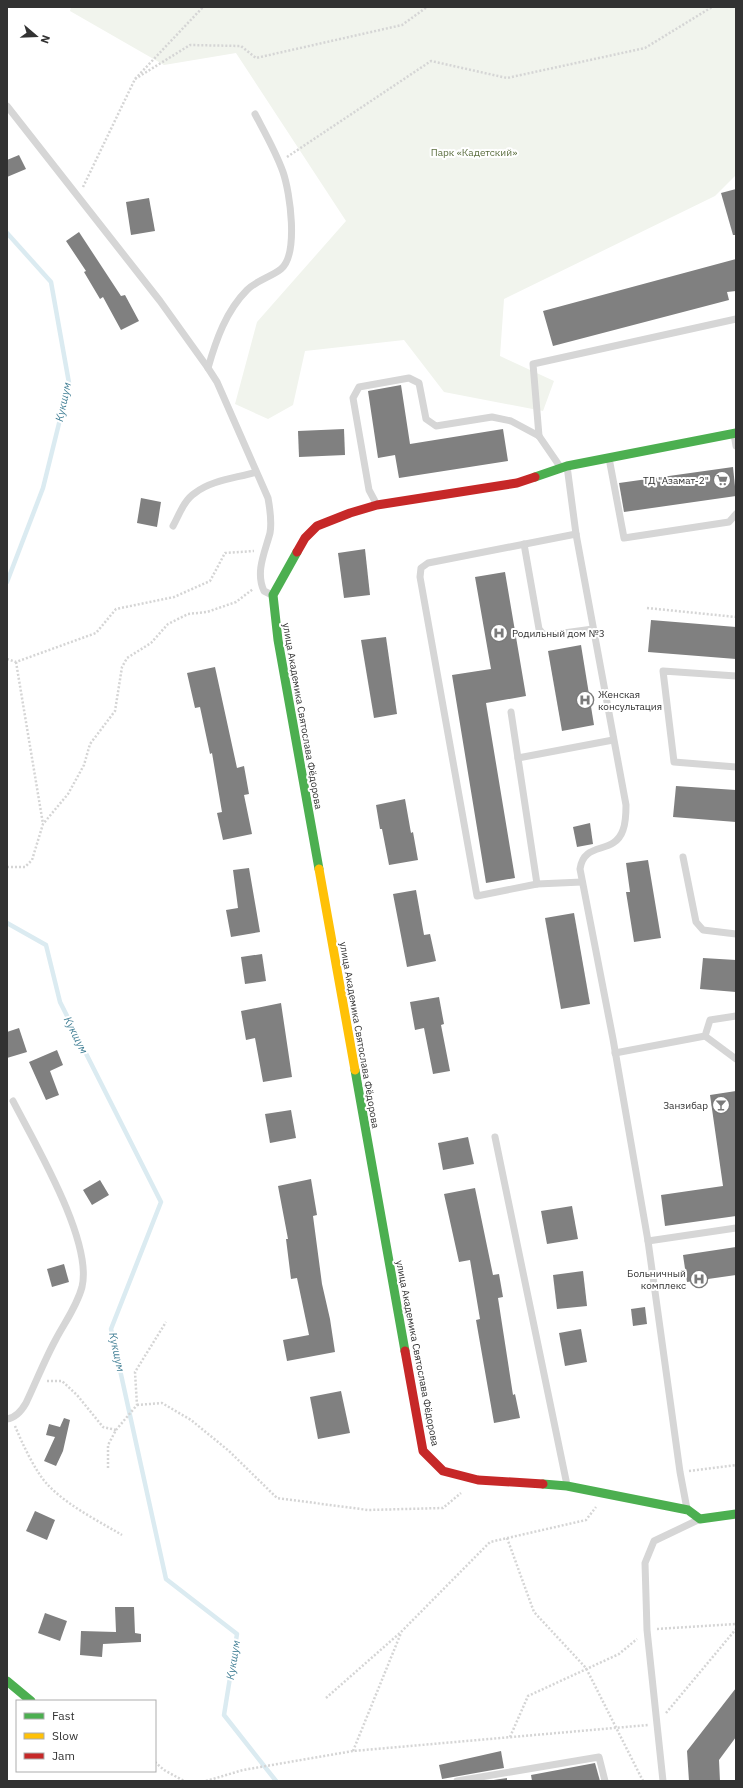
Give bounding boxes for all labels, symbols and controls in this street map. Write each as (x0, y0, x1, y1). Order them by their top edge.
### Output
north arrow (16, 16, 56, 56)
text: N (38, 33, 53, 45)
park label: Парк «Кадетский» (431, 146, 517, 159)
water label: Кукшум (52, 381, 74, 423)
supermarket icon: ТД "Азамат-2" (712, 470, 732, 490)
place label: ТД "Азамат-2" (643, 474, 709, 487)
street label: улица Академика Святослава Фёдорова (280, 622, 325, 811)
hospital icon: Родильный дом №3 (489, 623, 509, 643)
place label: Родильный дом №3 (512, 627, 605, 640)
place label: Женская консультация (598, 688, 662, 713)
hospital icon: Женская консультация (575, 690, 595, 710)
street label: улица Академика Святослава Фёдорова (337, 941, 382, 1130)
water label: Кукшум (61, 1014, 92, 1056)
bar icon: Занзибар (711, 1095, 731, 1115)
place label: Занзибар (663, 1099, 708, 1112)
street label: улица Академика Святослава Фёдорова (393, 1259, 442, 1448)
place label: Больничный комплекс (627, 1267, 686, 1292)
hospital icon: Больничный комплекс (689, 1269, 709, 1289)
water label: Кукшум (106, 1331, 128, 1373)
water label: Кукшум (223, 1639, 243, 1681)
legend (16, 1700, 156, 1772)
text: Fast (52, 1708, 75, 1723)
text: Slow (52, 1728, 78, 1743)
text: Jam (52, 1748, 75, 1763)

